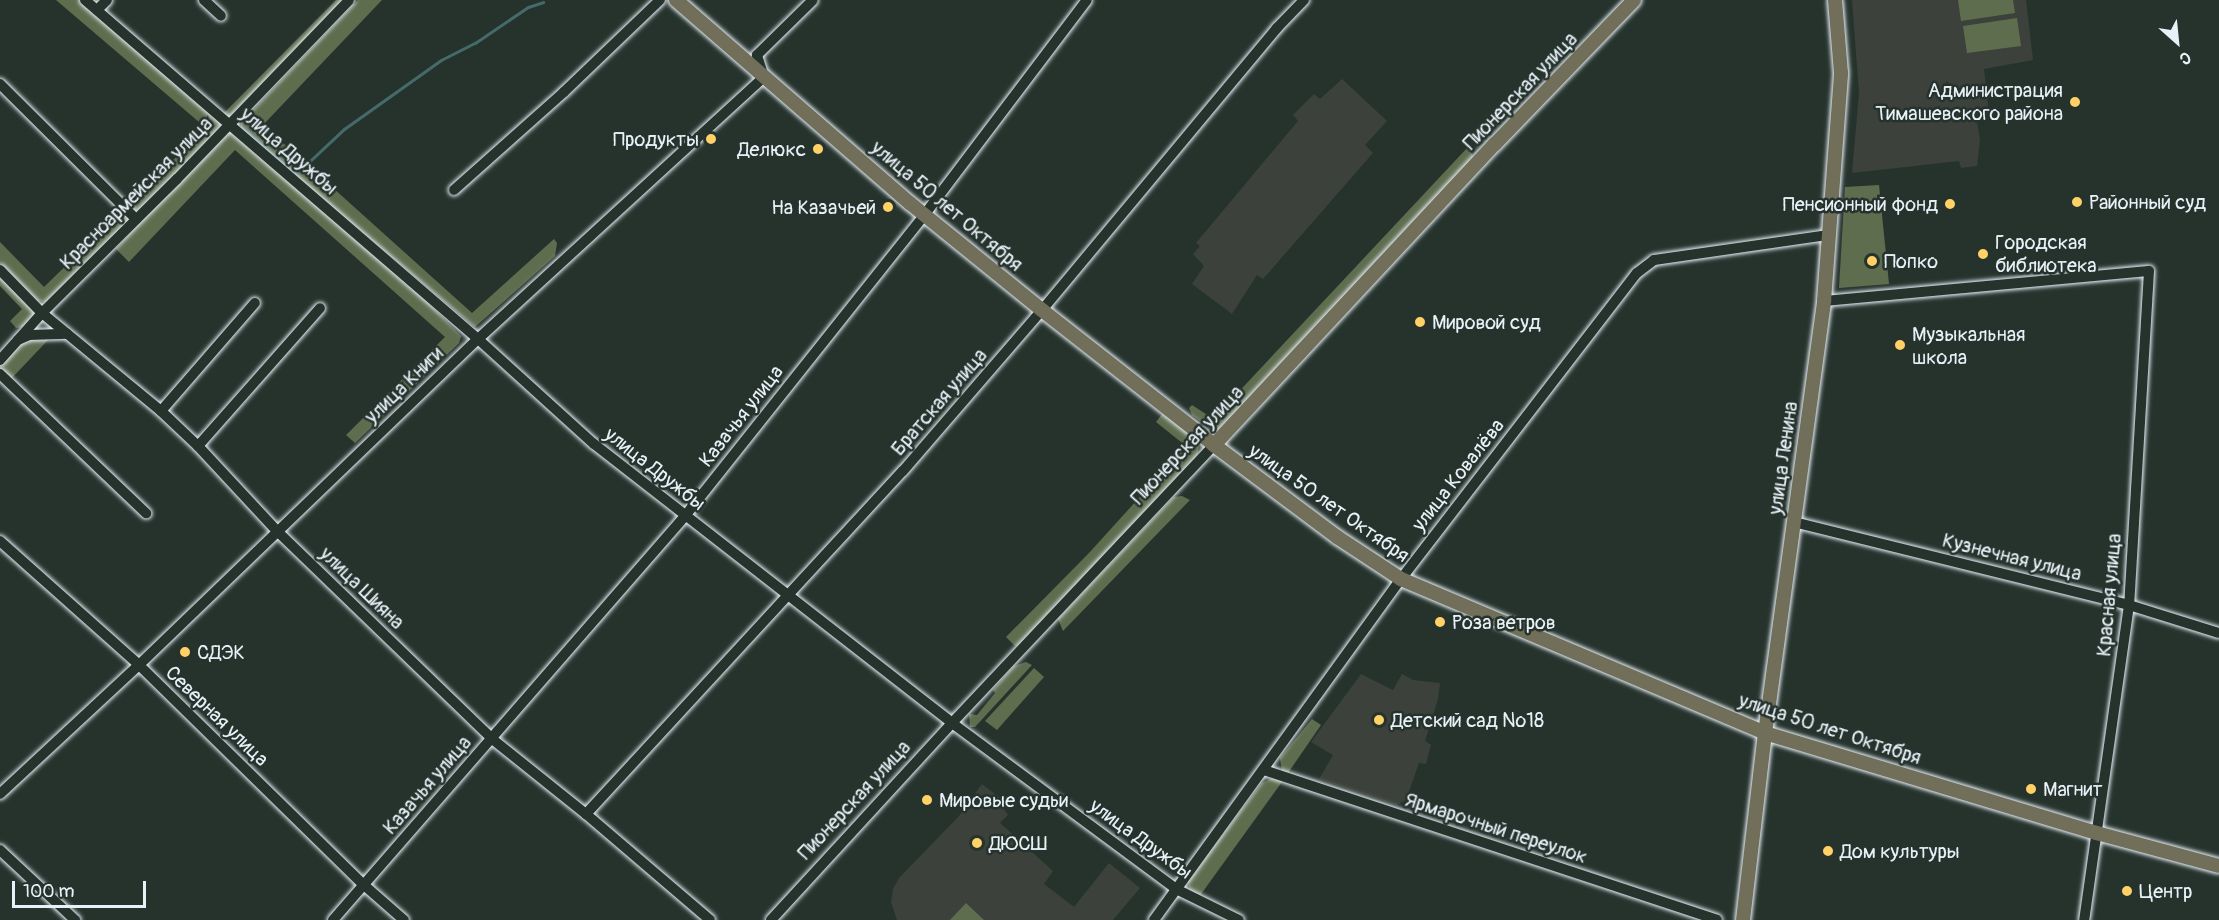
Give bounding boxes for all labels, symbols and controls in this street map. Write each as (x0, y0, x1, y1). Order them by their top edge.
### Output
north arrow (2147, 12, 2207, 72)
street label: Пионерская улица (1458, 27, 1582, 155)
text: С (2176, 47, 2194, 69)
place label: Администрация Тимашевского района (1875, 78, 2063, 125)
marker: Администрация Тимашевского района (2068, 95, 2082, 109)
street label: улица Дружбы (235, 102, 343, 200)
street label: Красноармейская улица (55, 112, 217, 274)
place label: Продукты (613, 127, 699, 151)
marker: Продукты (704, 132, 718, 146)
street label: улица 50 лет Октября (866, 136, 1028, 276)
place label: Делюкс (738, 137, 806, 161)
marker: Делюкс (811, 142, 825, 156)
place label: Районный суд (2089, 190, 2206, 214)
place label: Пенсионный фонд (1783, 192, 1938, 216)
place label: На Казачьей (771, 195, 876, 219)
marker: Районный суд (2070, 195, 2084, 209)
marker: Пенсионный фонд (1943, 197, 1957, 211)
marker: На Казачьей (881, 200, 895, 214)
place label: Городская библиотека (1995, 231, 2097, 278)
marker: Городская библиотека (1976, 247, 1990, 261)
place label: Попко (1884, 249, 1938, 273)
marker: Попко (1865, 254, 1879, 268)
place label: Мировой суд (1432, 310, 1541, 334)
marker: Мировой суд (1413, 315, 1427, 329)
place label: Музыкальная школа (1912, 322, 2025, 369)
marker: Музыкальная школа (1893, 338, 1907, 352)
street label: улица Книги (360, 342, 448, 428)
street label: Братская улица (886, 344, 992, 460)
street label: Казачья улица (694, 360, 788, 472)
street label: Пионерская улица (1126, 380, 1248, 510)
street label: улица Ленина (1763, 400, 1803, 516)
street label: улица Ковалёва (1407, 414, 1509, 536)
street label: улица Дружбы (600, 422, 710, 516)
street label: улица 50 лет Октября (1244, 439, 1414, 567)
street label: Кузнечная улица (1940, 528, 2084, 586)
street label: Красная улица (2092, 533, 2126, 657)
street label: улица Шияна (315, 542, 409, 634)
place label: Роза ветров (1452, 610, 1556, 634)
marker: Роза ветров (1433, 615, 1447, 629)
place label: СДЭК (197, 640, 245, 664)
marker: СДЭК (178, 645, 192, 659)
street label: Северная улица (160, 661, 274, 771)
street label: улица 50 лет Октября (1736, 688, 1924, 770)
place label: Детский сад №18 (1391, 708, 1544, 732)
marker: Детский сад №18 (1372, 713, 1386, 727)
street label: Казачья улица (378, 731, 476, 839)
street label: Пионерская улица (793, 735, 915, 865)
place label: Магнит (2043, 777, 2102, 801)
marker: Магнит (2024, 782, 2038, 796)
street label: Ярмарочный переулок (1402, 787, 1590, 869)
place label: Мировые судьи (939, 788, 1068, 812)
marker: Мировые судьи (920, 793, 934, 807)
street label: улица Дружбы (1085, 794, 1197, 884)
place label: ДЮСШ (989, 831, 1047, 855)
marker: ДЮСШ (970, 836, 984, 850)
place label: Дом культуры (1840, 839, 1960, 863)
marker: Дом культуры (1821, 844, 1835, 858)
scale bar (15, 869, 148, 907)
place label: Центр (2139, 879, 2192, 903)
text: 100 m (23, 880, 75, 903)
marker: Центр (2120, 884, 2134, 898)

